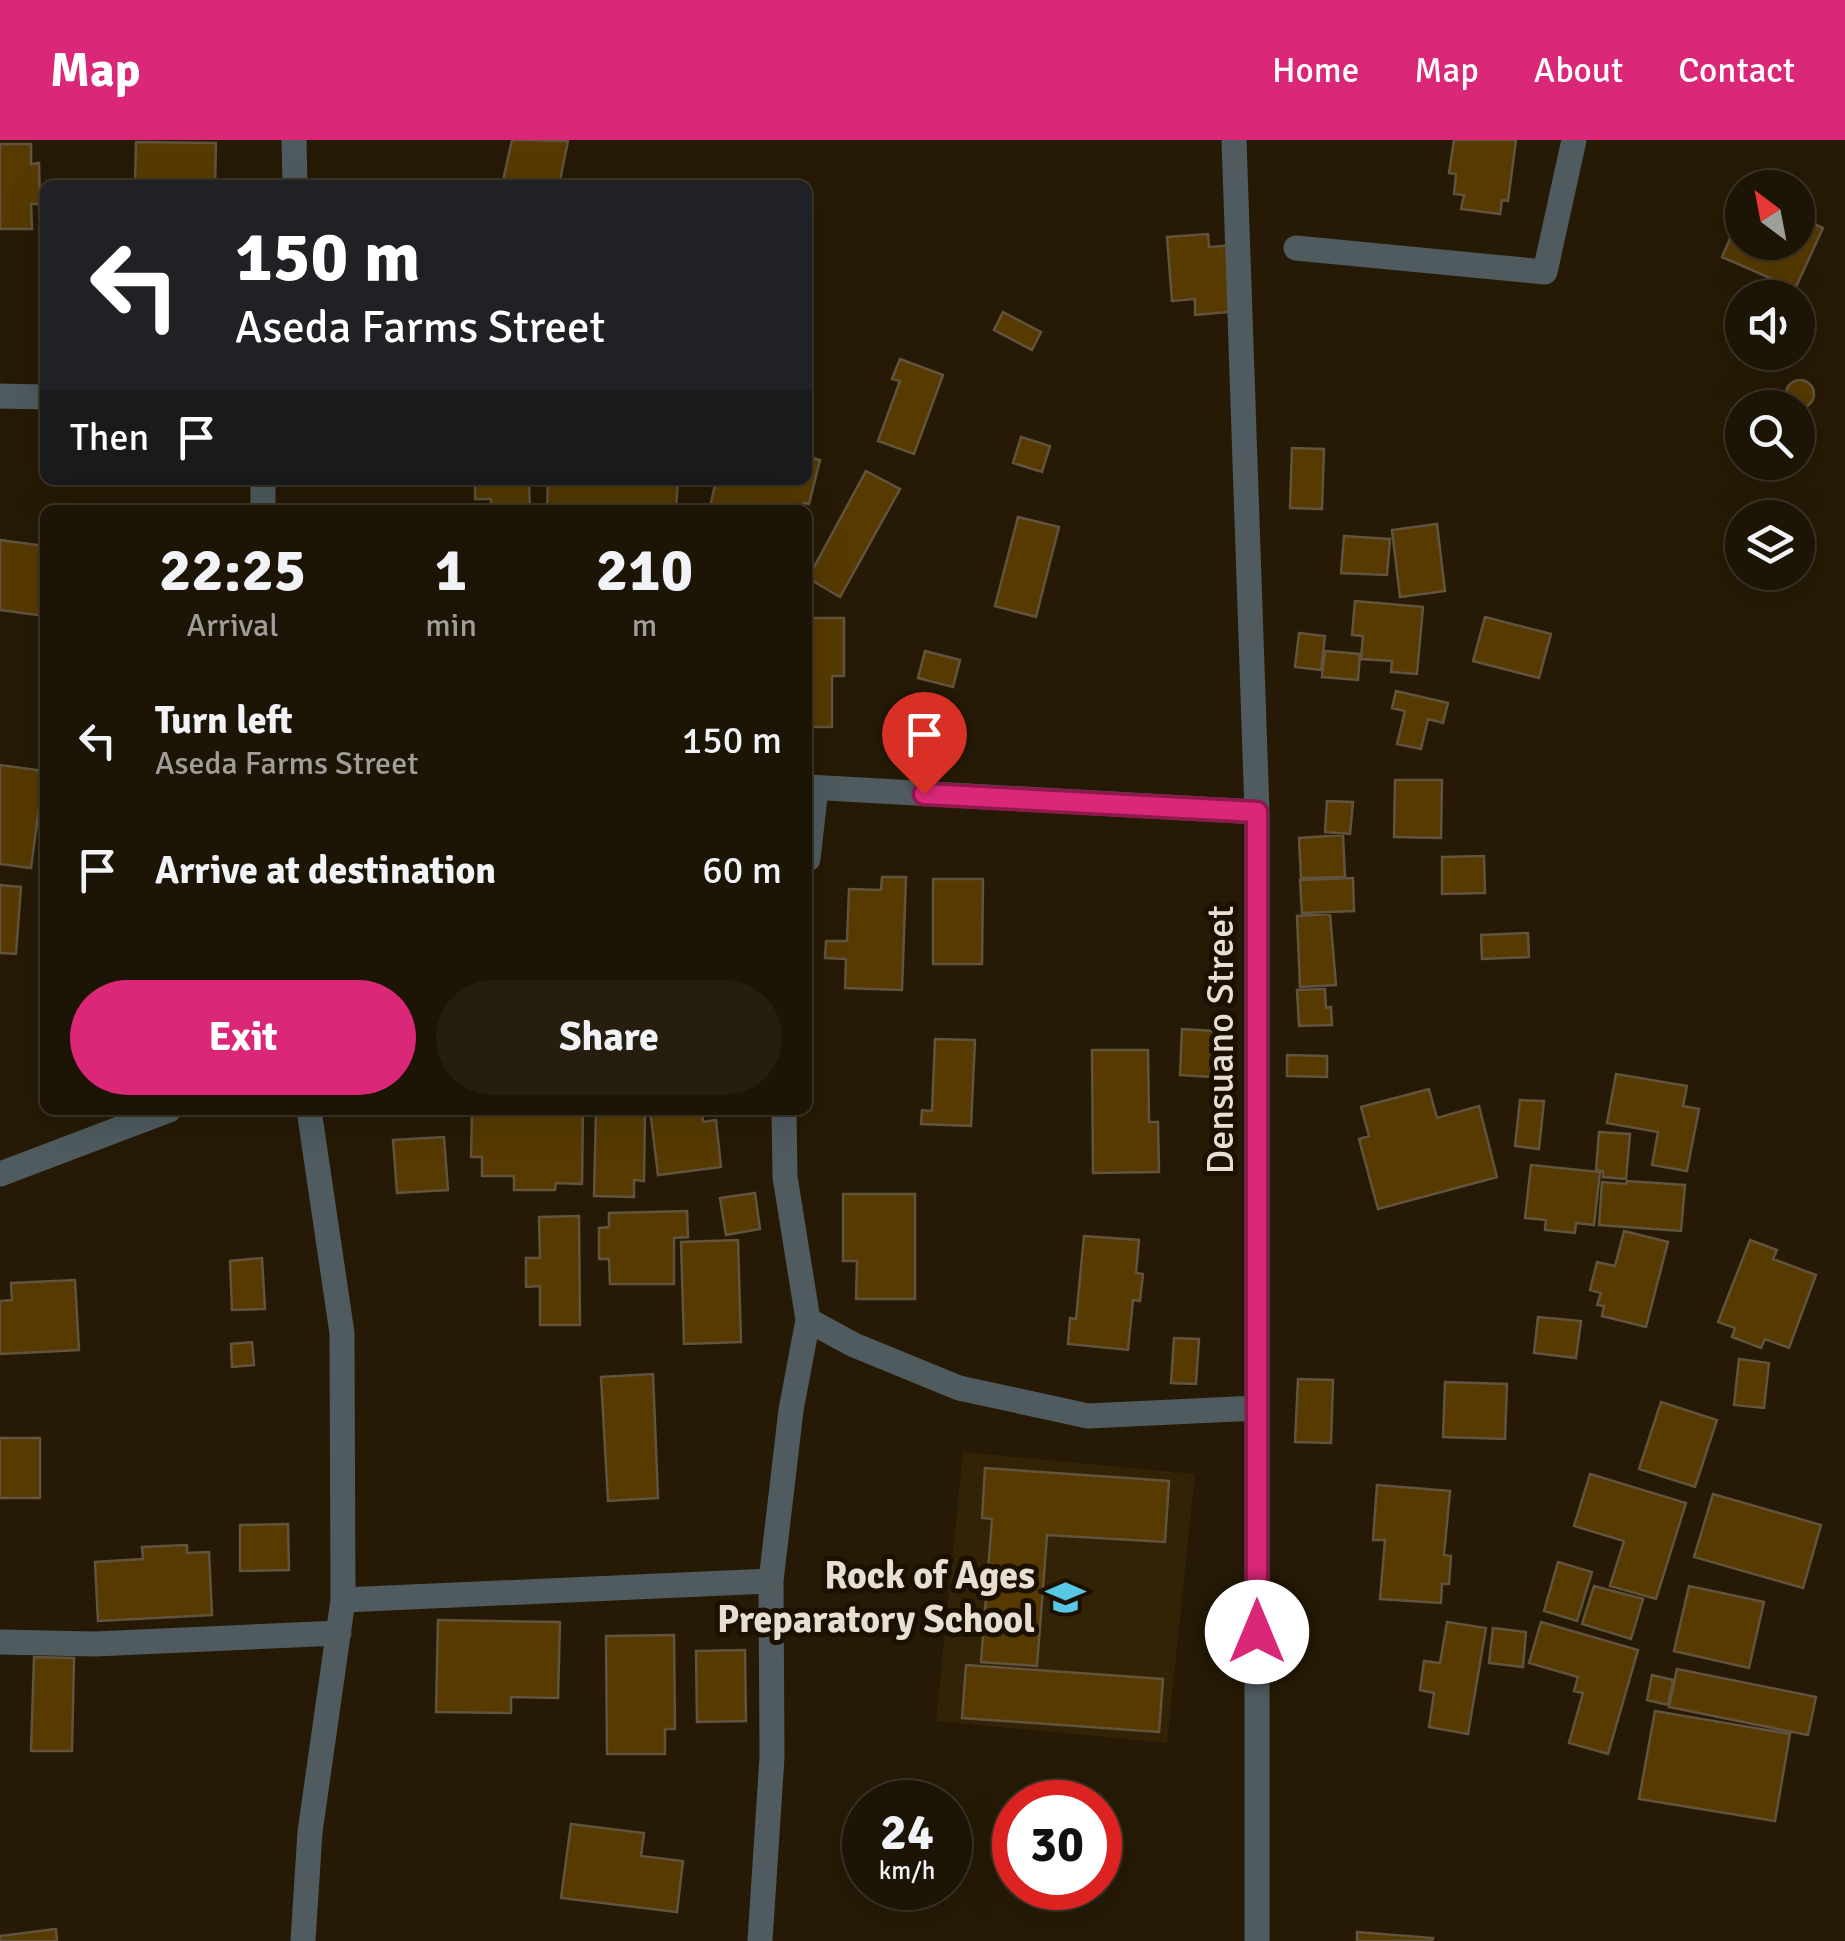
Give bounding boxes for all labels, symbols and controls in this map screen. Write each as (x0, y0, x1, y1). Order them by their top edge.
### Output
text: Map (50, 41, 140, 100)
text: Home (1272, 49, 1359, 92)
text: Map (1414, 49, 1479, 92)
text: About (1534, 49, 1623, 92)
text: Contact (1678, 49, 1795, 92)
north arrow (1725, 170, 1815, 260)
map controls (1725, 170, 1815, 590)
text: 150 m (235, 214, 420, 300)
icon: left (70, 220, 200, 350)
button: sound (1725, 280, 1815, 370)
text: Aseda Farms Street (235, 300, 605, 355)
button: search (1725, 390, 1815, 480)
icon: arrive (169, 410, 224, 465)
text: Then (70, 414, 149, 461)
button: layers (1725, 500, 1815, 590)
text: 22:25 (159, 534, 306, 608)
text: 1 (435, 534, 467, 608)
text: 210 (596, 534, 693, 608)
text: Arrival (187, 606, 279, 645)
text: min (425, 606, 477, 645)
text: m (632, 606, 657, 645)
pin (882, 692, 967, 795)
text: Turn left (155, 697, 293, 744)
icon: arrive (897, 707, 952, 762)
icon: left (70, 713, 125, 768)
text: 150 m (682, 717, 782, 764)
text: Aseda Farms Street (155, 744, 418, 783)
icon: arrive (70, 843, 125, 898)
text: Arrive at destination (155, 847, 496, 894)
text: 60 m (702, 847, 782, 894)
street label: Densuano Street (1197, 906, 1244, 1174)
button: Exit (70, 980, 416, 1095)
button: Share (436, 980, 782, 1095)
place label: Rock of Ages Preparatory School (717, 1552, 1035, 1643)
school or university icon: Rock of Ages Preparatory School (1044, 1576, 1086, 1618)
position arrow (1205, 1580, 1309, 1684)
speed limit sign: 30 (992, 1780, 1122, 1910)
text: 24 (880, 1802, 934, 1864)
text: km/h (879, 1855, 935, 1886)

